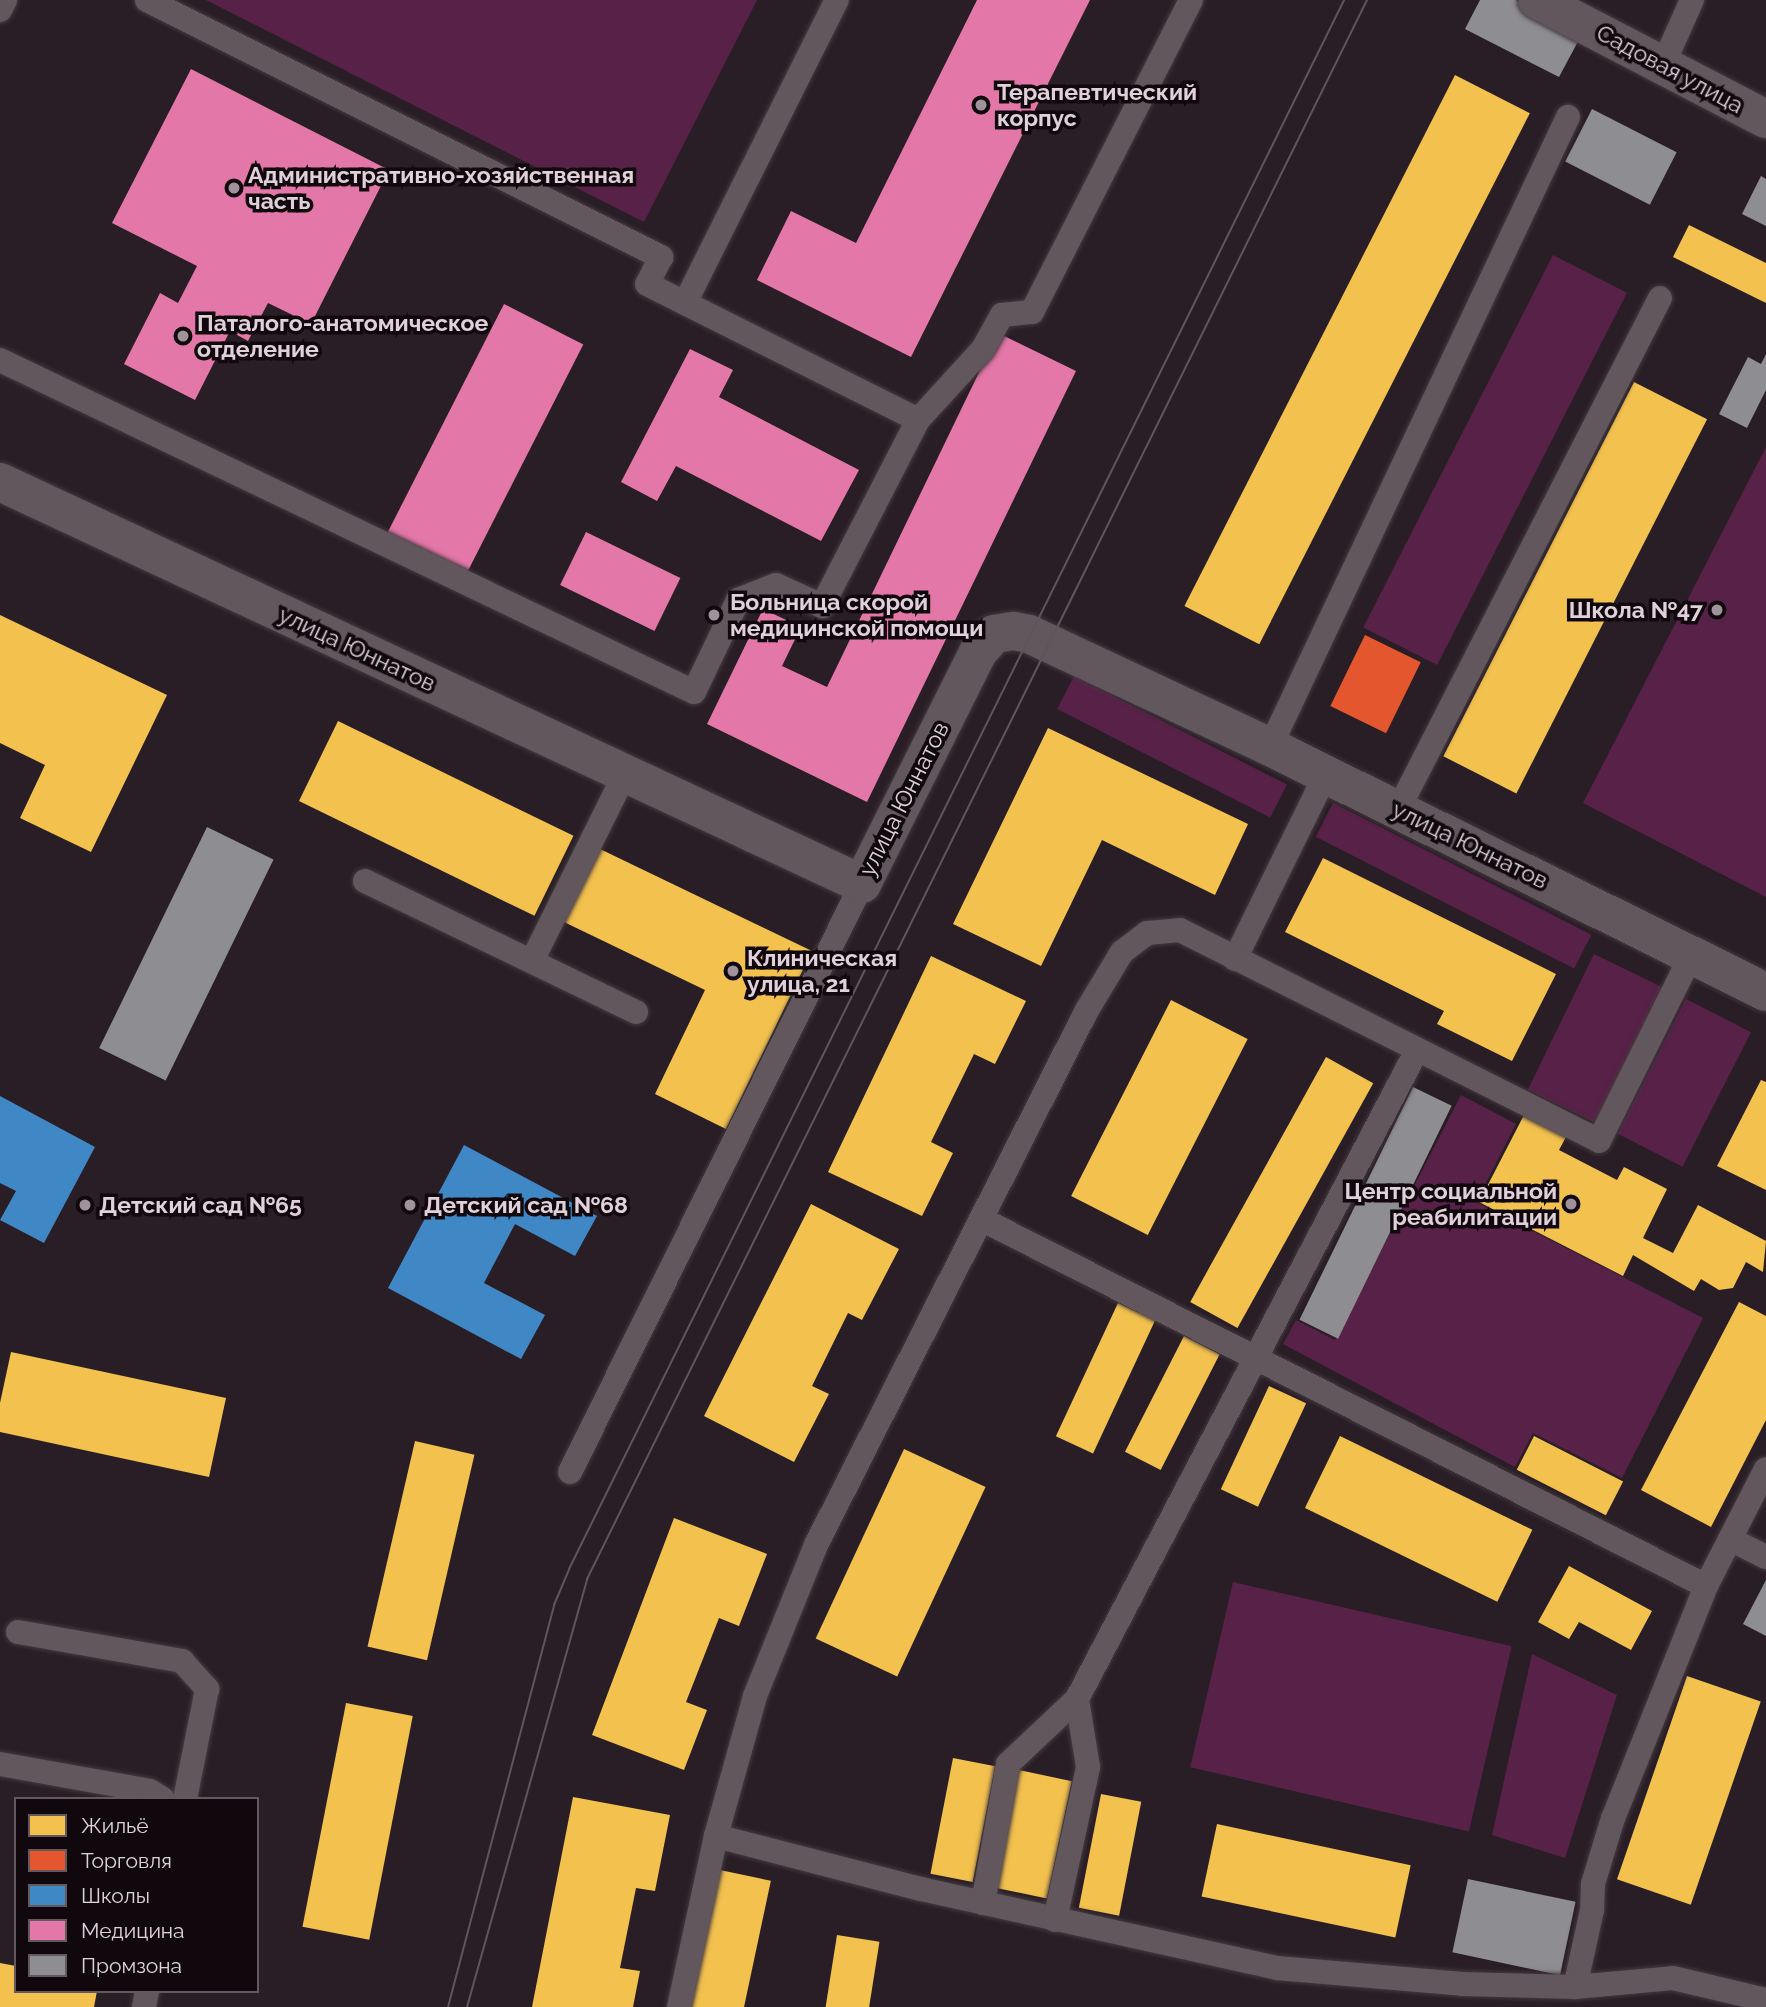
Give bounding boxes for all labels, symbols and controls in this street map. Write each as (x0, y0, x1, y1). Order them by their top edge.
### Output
street label: Садовая улица (1592, 19, 1748, 119)
place label: Терапевтический корпус (997, 78, 1197, 132)
marker: Терапевтический корпус (971, 95, 991, 115)
place label: Административно-хозяйственная часть (248, 161, 634, 215)
marker: Административно-хозяйственная часть (226, 180, 242, 196)
place label: Паталого-анатомическое отделение (197, 309, 488, 363)
marker: Паталого-анатомическое отделение (175, 328, 191, 344)
place label: Больница скорой медицинской помощи (730, 588, 983, 642)
place label: Школа №47 (1569, 596, 1703, 624)
street label: улица Юннатов (274, 601, 440, 697)
marker: Школа №47 (1709, 602, 1725, 618)
marker: Больница скорой медицинской помощи (704, 605, 724, 625)
street label: улица Юннатов (853, 717, 955, 881)
street label: улица Юннатов (1388, 795, 1552, 895)
place label: Клиническая улица, 21 (747, 944, 897, 998)
marker: Клиническая улица, 21 (725, 963, 741, 979)
place label: Центр социальной реабилитации (1344, 1177, 1557, 1231)
place label: Детский сад №65 (99, 1191, 302, 1219)
place label: Детский сад №68 (424, 1191, 628, 1219)
marker: Центр социальной реабилитации (1563, 1196, 1579, 1212)
marker: Детский сад №65 (77, 1197, 93, 1213)
marker: Детский сад №68 (402, 1197, 418, 1213)
legend (14, 1797, 259, 1993)
text: Жильё (81, 1813, 149, 1838)
text: Торговля (81, 1848, 172, 1873)
text: Школы (81, 1883, 150, 1908)
text: Медицина (81, 1918, 185, 1943)
text: Промзона (81, 1953, 182, 1978)

